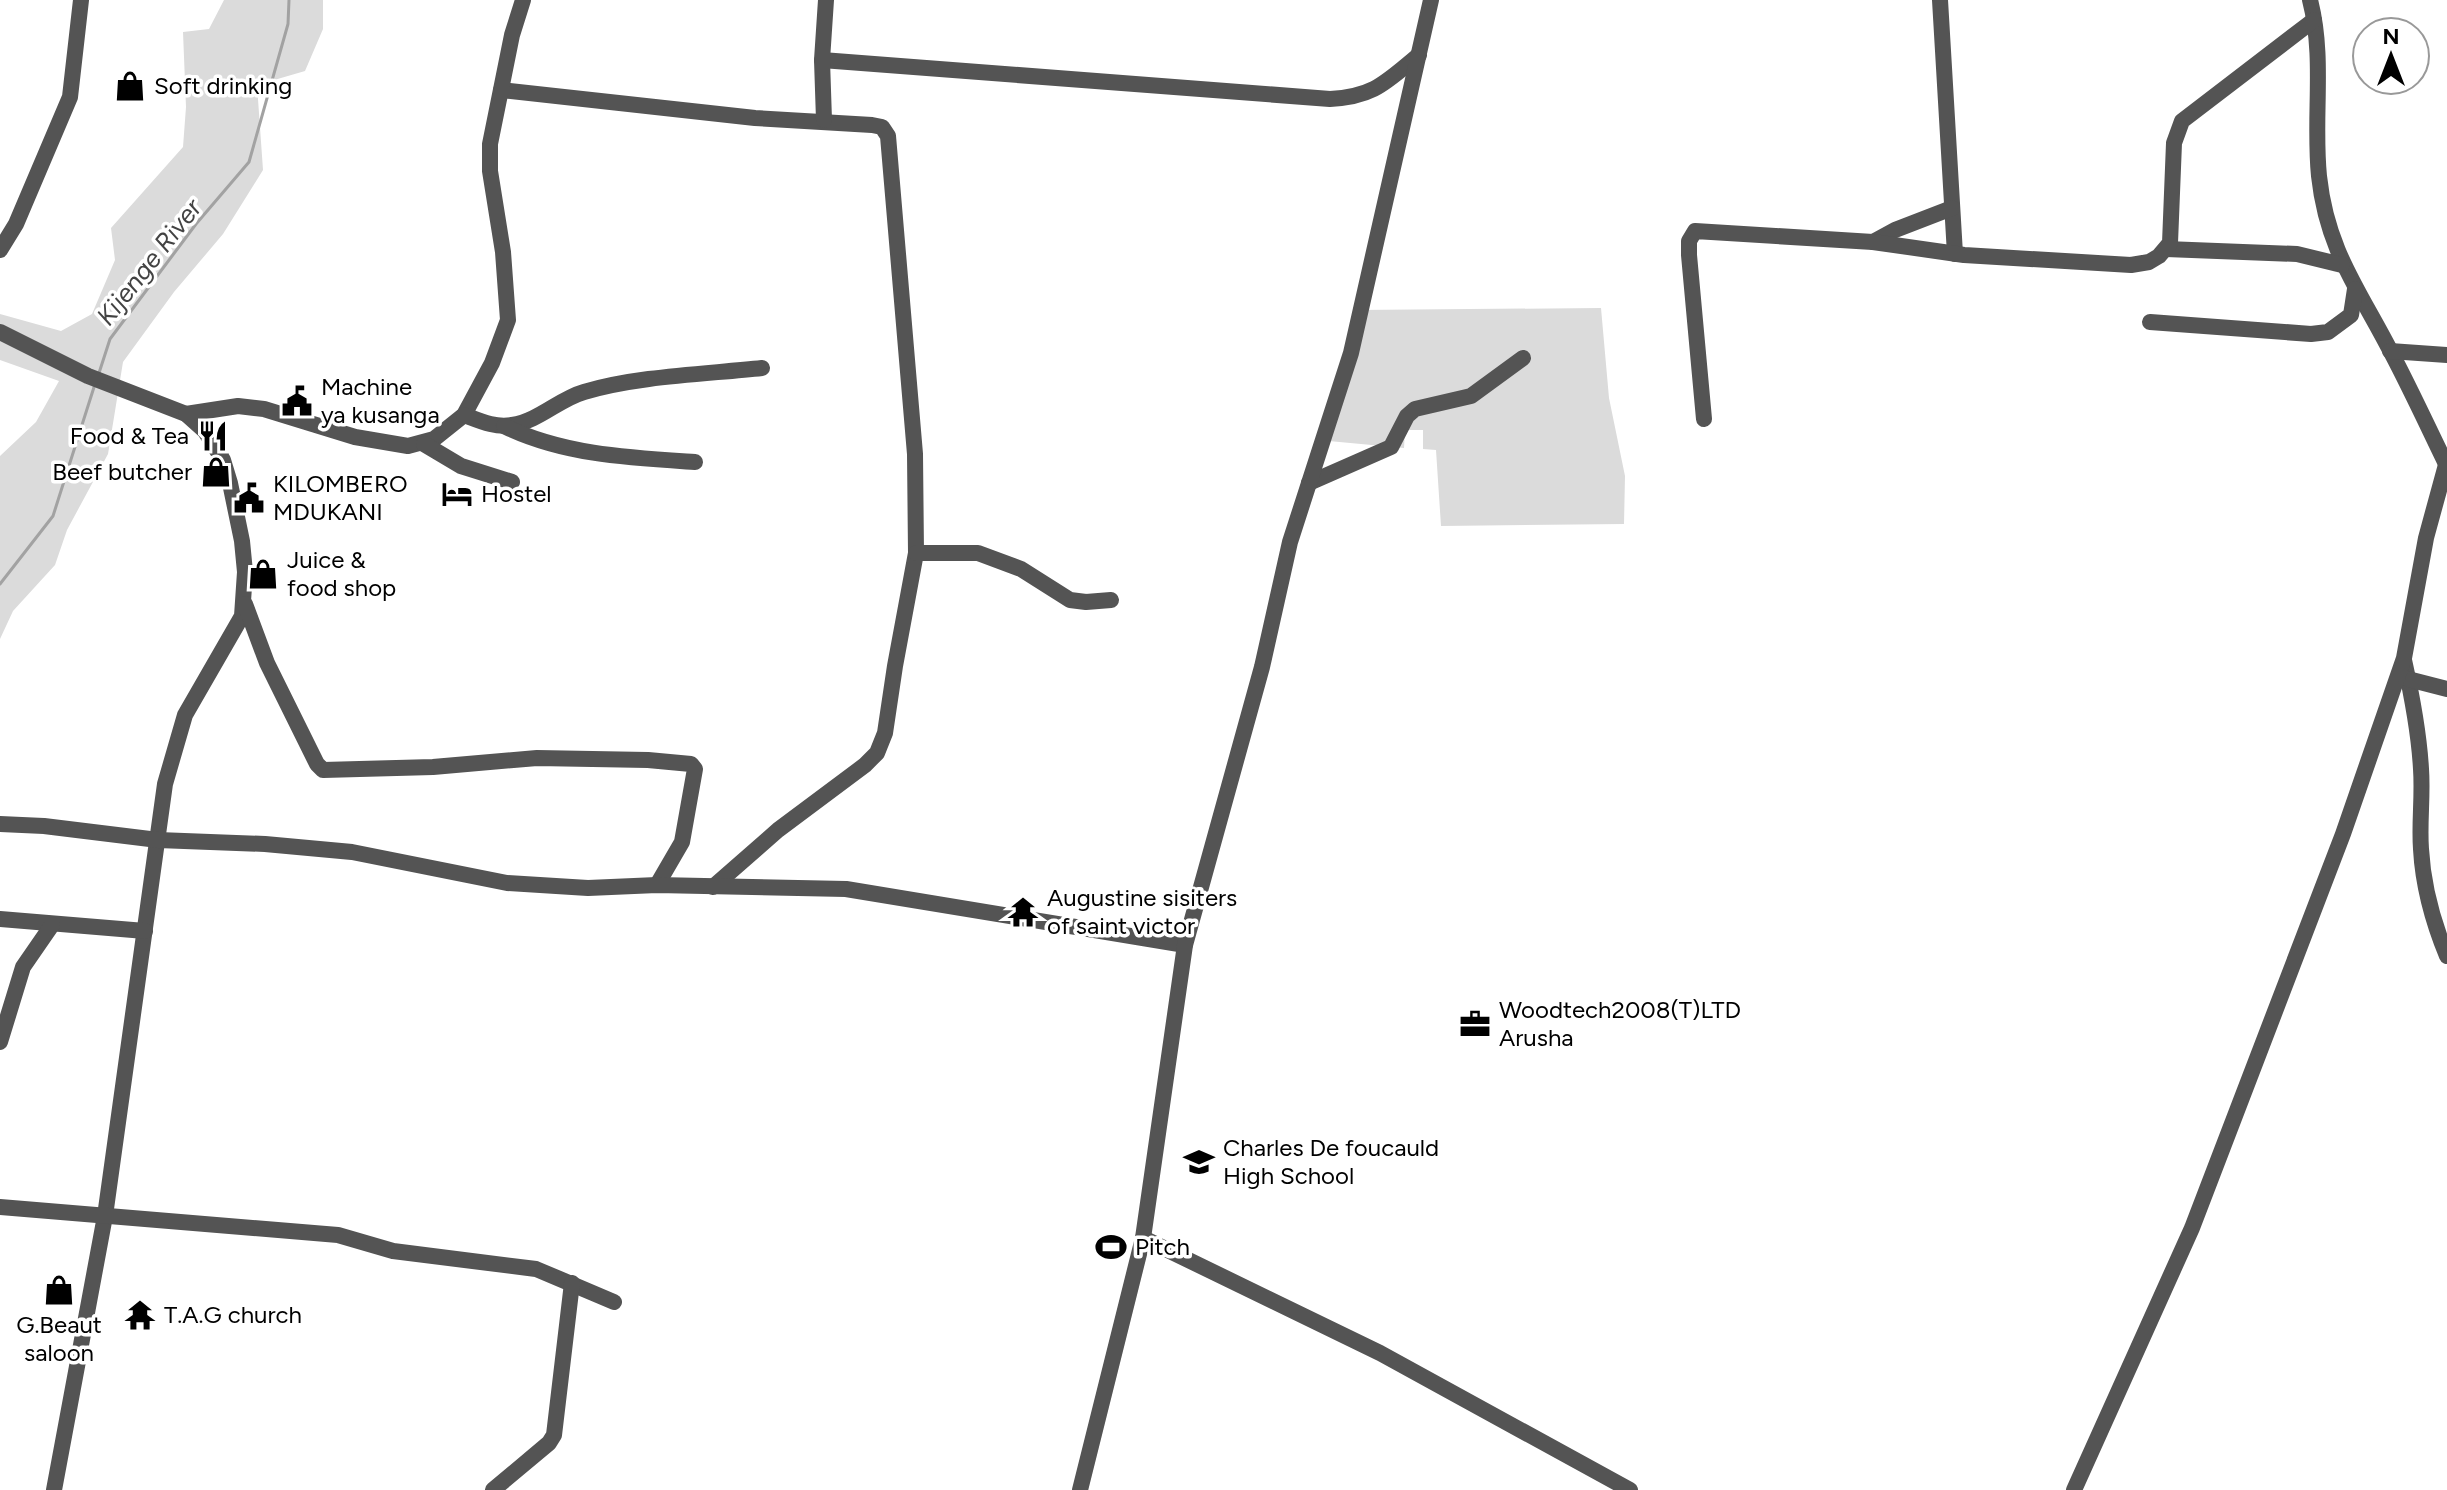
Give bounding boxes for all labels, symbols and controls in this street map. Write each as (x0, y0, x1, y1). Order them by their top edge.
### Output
north arrow (2351, 16, 2431, 96)
text: N (2382, 23, 2400, 50)
shop icon: Soft drinking (113, 69, 147, 103)
place label: Soft drinking (154, 71, 292, 100)
water label: Kijenge River (90, 191, 209, 332)
place label: Machine ya kusanga (321, 372, 440, 429)
public building icon: Machine ya kusanga (280, 384, 314, 418)
restaurant icon: Food & Tea (196, 419, 230, 453)
place label: Food & Tea (70, 421, 189, 450)
shop icon: Beef butcher (199, 455, 233, 489)
place label: Beef butcher (52, 457, 192, 486)
place label: KILOMBERO MDUKANI (273, 469, 408, 526)
hotel icon: Hostel (440, 477, 474, 511)
place label: Hostel (481, 479, 552, 508)
public building icon: KILOMBERO MDUKANI (232, 481, 266, 515)
place label: Juice & food shop (287, 545, 396, 602)
shop icon: Juice & food shop (246, 557, 280, 591)
place label: Augustine sisiters of saint victor (1047, 883, 1237, 940)
temple icon: Augustine sisiters of saint victor (1006, 895, 1040, 929)
place label: Woodtech2008(T)LTD Arusha (1499, 995, 1741, 1052)
office icon: Woodtech2008(T)LTD Arusha (1458, 1007, 1492, 1041)
place label: Charles De foucauld High School (1223, 1133, 1439, 1190)
school or university icon: Charles De foucauld High School (1182, 1145, 1216, 1179)
sports icon: Pitch (1094, 1230, 1128, 1264)
place label: Pitch (1135, 1232, 1190, 1261)
shop icon: G.Beaut saloon (42, 1273, 76, 1307)
temple icon: T.A.G church (123, 1298, 157, 1332)
place label: T.A.G church (164, 1300, 302, 1329)
place label: G.Beaut saloon (16, 1310, 102, 1367)

